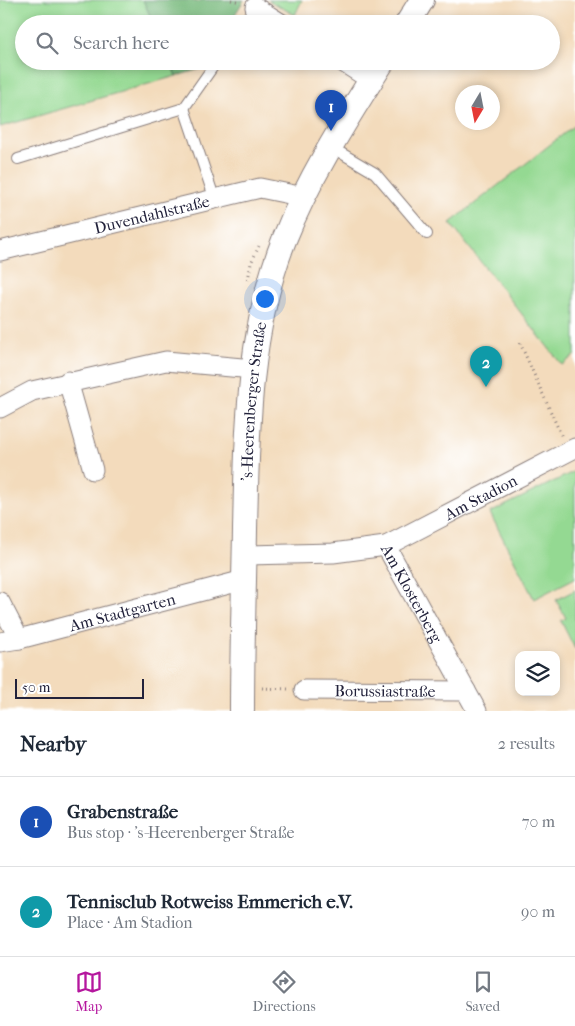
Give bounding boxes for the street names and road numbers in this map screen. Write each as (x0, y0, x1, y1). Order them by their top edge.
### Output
street label: Duvendahlstraße (92, 192, 211, 238)
street label: 's-Heerenberger Straße (237, 320, 270, 481)
street label: Am Stadion (440, 470, 521, 525)
street label: Am Klosterberg (376, 540, 447, 646)
street label: Am Stadtgarten (66, 589, 178, 636)
street label: Borussiastraße (335, 681, 436, 701)

